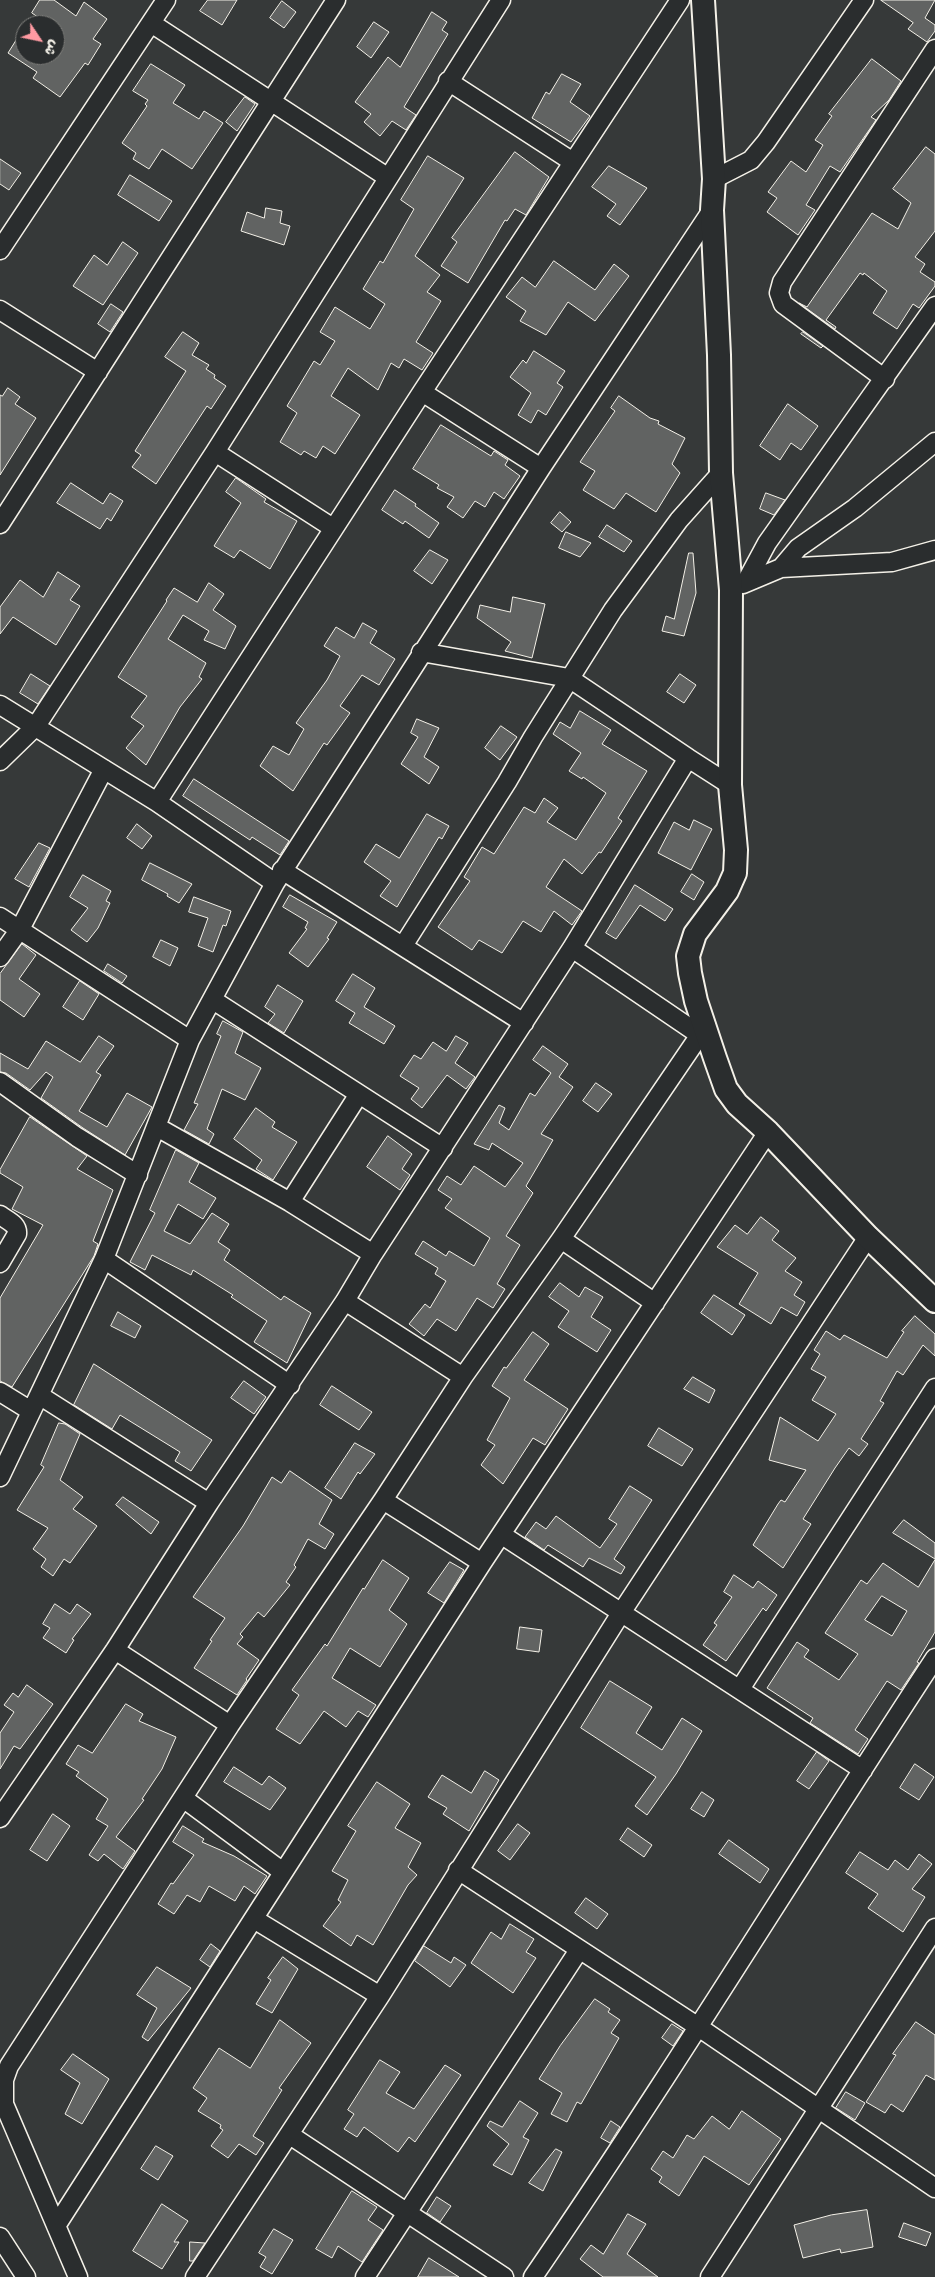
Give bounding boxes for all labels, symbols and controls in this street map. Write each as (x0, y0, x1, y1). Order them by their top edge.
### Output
north arrow (15, 15, 65, 65)
text: ش (41, 37, 63, 59)

